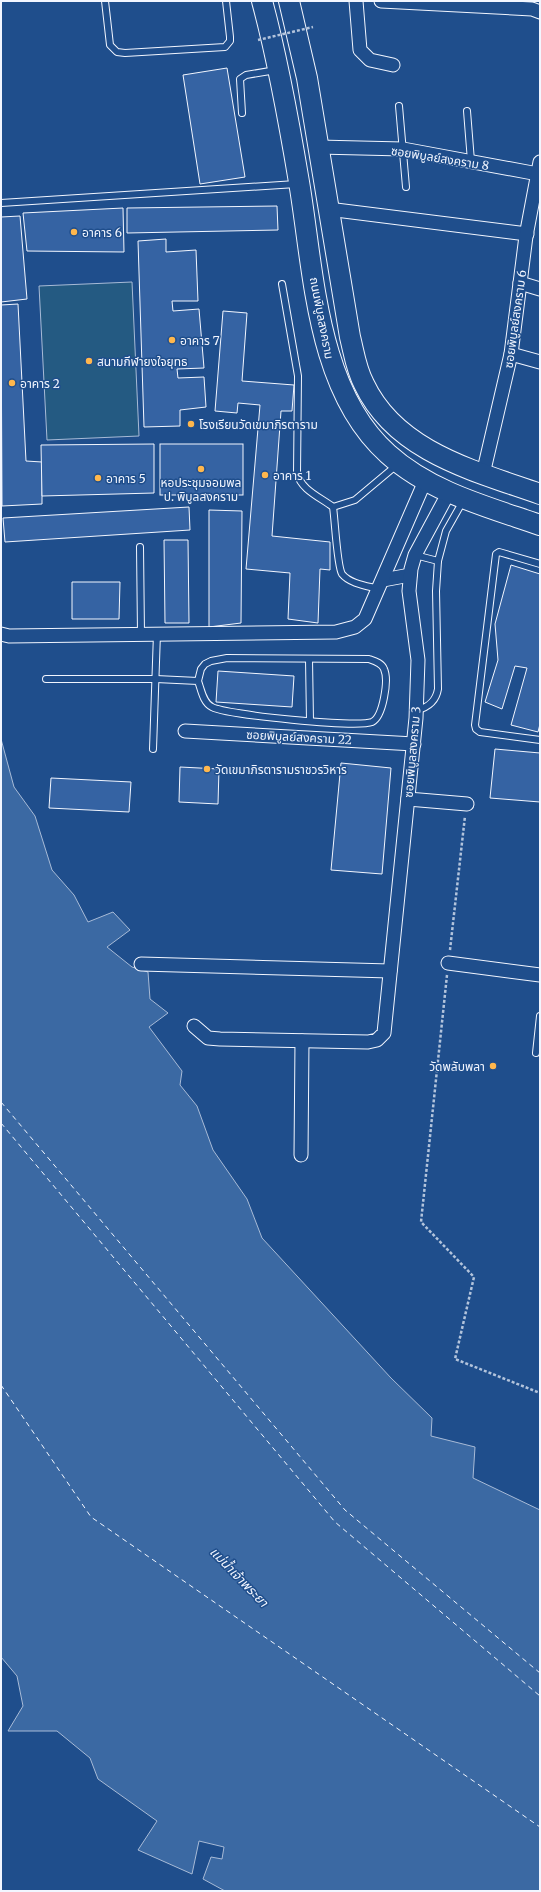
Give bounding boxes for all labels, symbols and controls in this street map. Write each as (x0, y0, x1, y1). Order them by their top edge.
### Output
street label: ซอยพิบูลย์สงคราม 8 (390, 143, 490, 173)
place label: อาคาร 6 (82, 225, 122, 240)
marker: อาคาร 6 (69, 227, 79, 237)
street label: ซอยพิบูลย์สงคราม 6 (501, 269, 529, 369)
street label: ถนนพิบูลสงคราม (307, 276, 337, 360)
place label: อาคาร 7 (180, 333, 220, 348)
marker: อาคาร 7 (167, 335, 177, 345)
place label: สนามกีฬายงใจยุทธ (97, 354, 188, 369)
marker: สนามกีฬายงใจยุทธ (84, 356, 94, 366)
place label: อาคาร 2 (20, 376, 60, 391)
marker: อาคาร 2 (7, 378, 17, 388)
place label: โรงเรียนวัดเขมาภิรตาราม (199, 417, 318, 432)
marker: โรงเรียนวัดเขมาภิรตาราม (186, 419, 196, 429)
marker: หอประชุมจอมพล ป. พิบูลสงคราม (196, 464, 206, 474)
place label: อาคาร 1 (273, 468, 312, 483)
marker: อาคาร 1 (260, 470, 270, 480)
place label: อาคาร 5 (106, 471, 146, 486)
marker: อาคาร 5 (93, 473, 103, 483)
place label: หอประชุมจอมพล ป. พิบูลสงคราม (161, 475, 241, 504)
street label: ซอยพิบูลสงคราม 3 (401, 706, 423, 798)
street label: ซอยพิบูลย์สงคราม 22 (246, 727, 352, 747)
place label: วัดเขมาภิรตารามราชวรวิหาร (215, 762, 347, 777)
marker: วัดเขมาภิรตารามราชวรวิหาร (202, 764, 212, 774)
place label: วัดพลับพลา (429, 1059, 485, 1074)
marker: วัดพลับพลา (488, 1061, 498, 1071)
water label: แม่น้ำเจ้าพระยา (206, 1543, 273, 1611)

